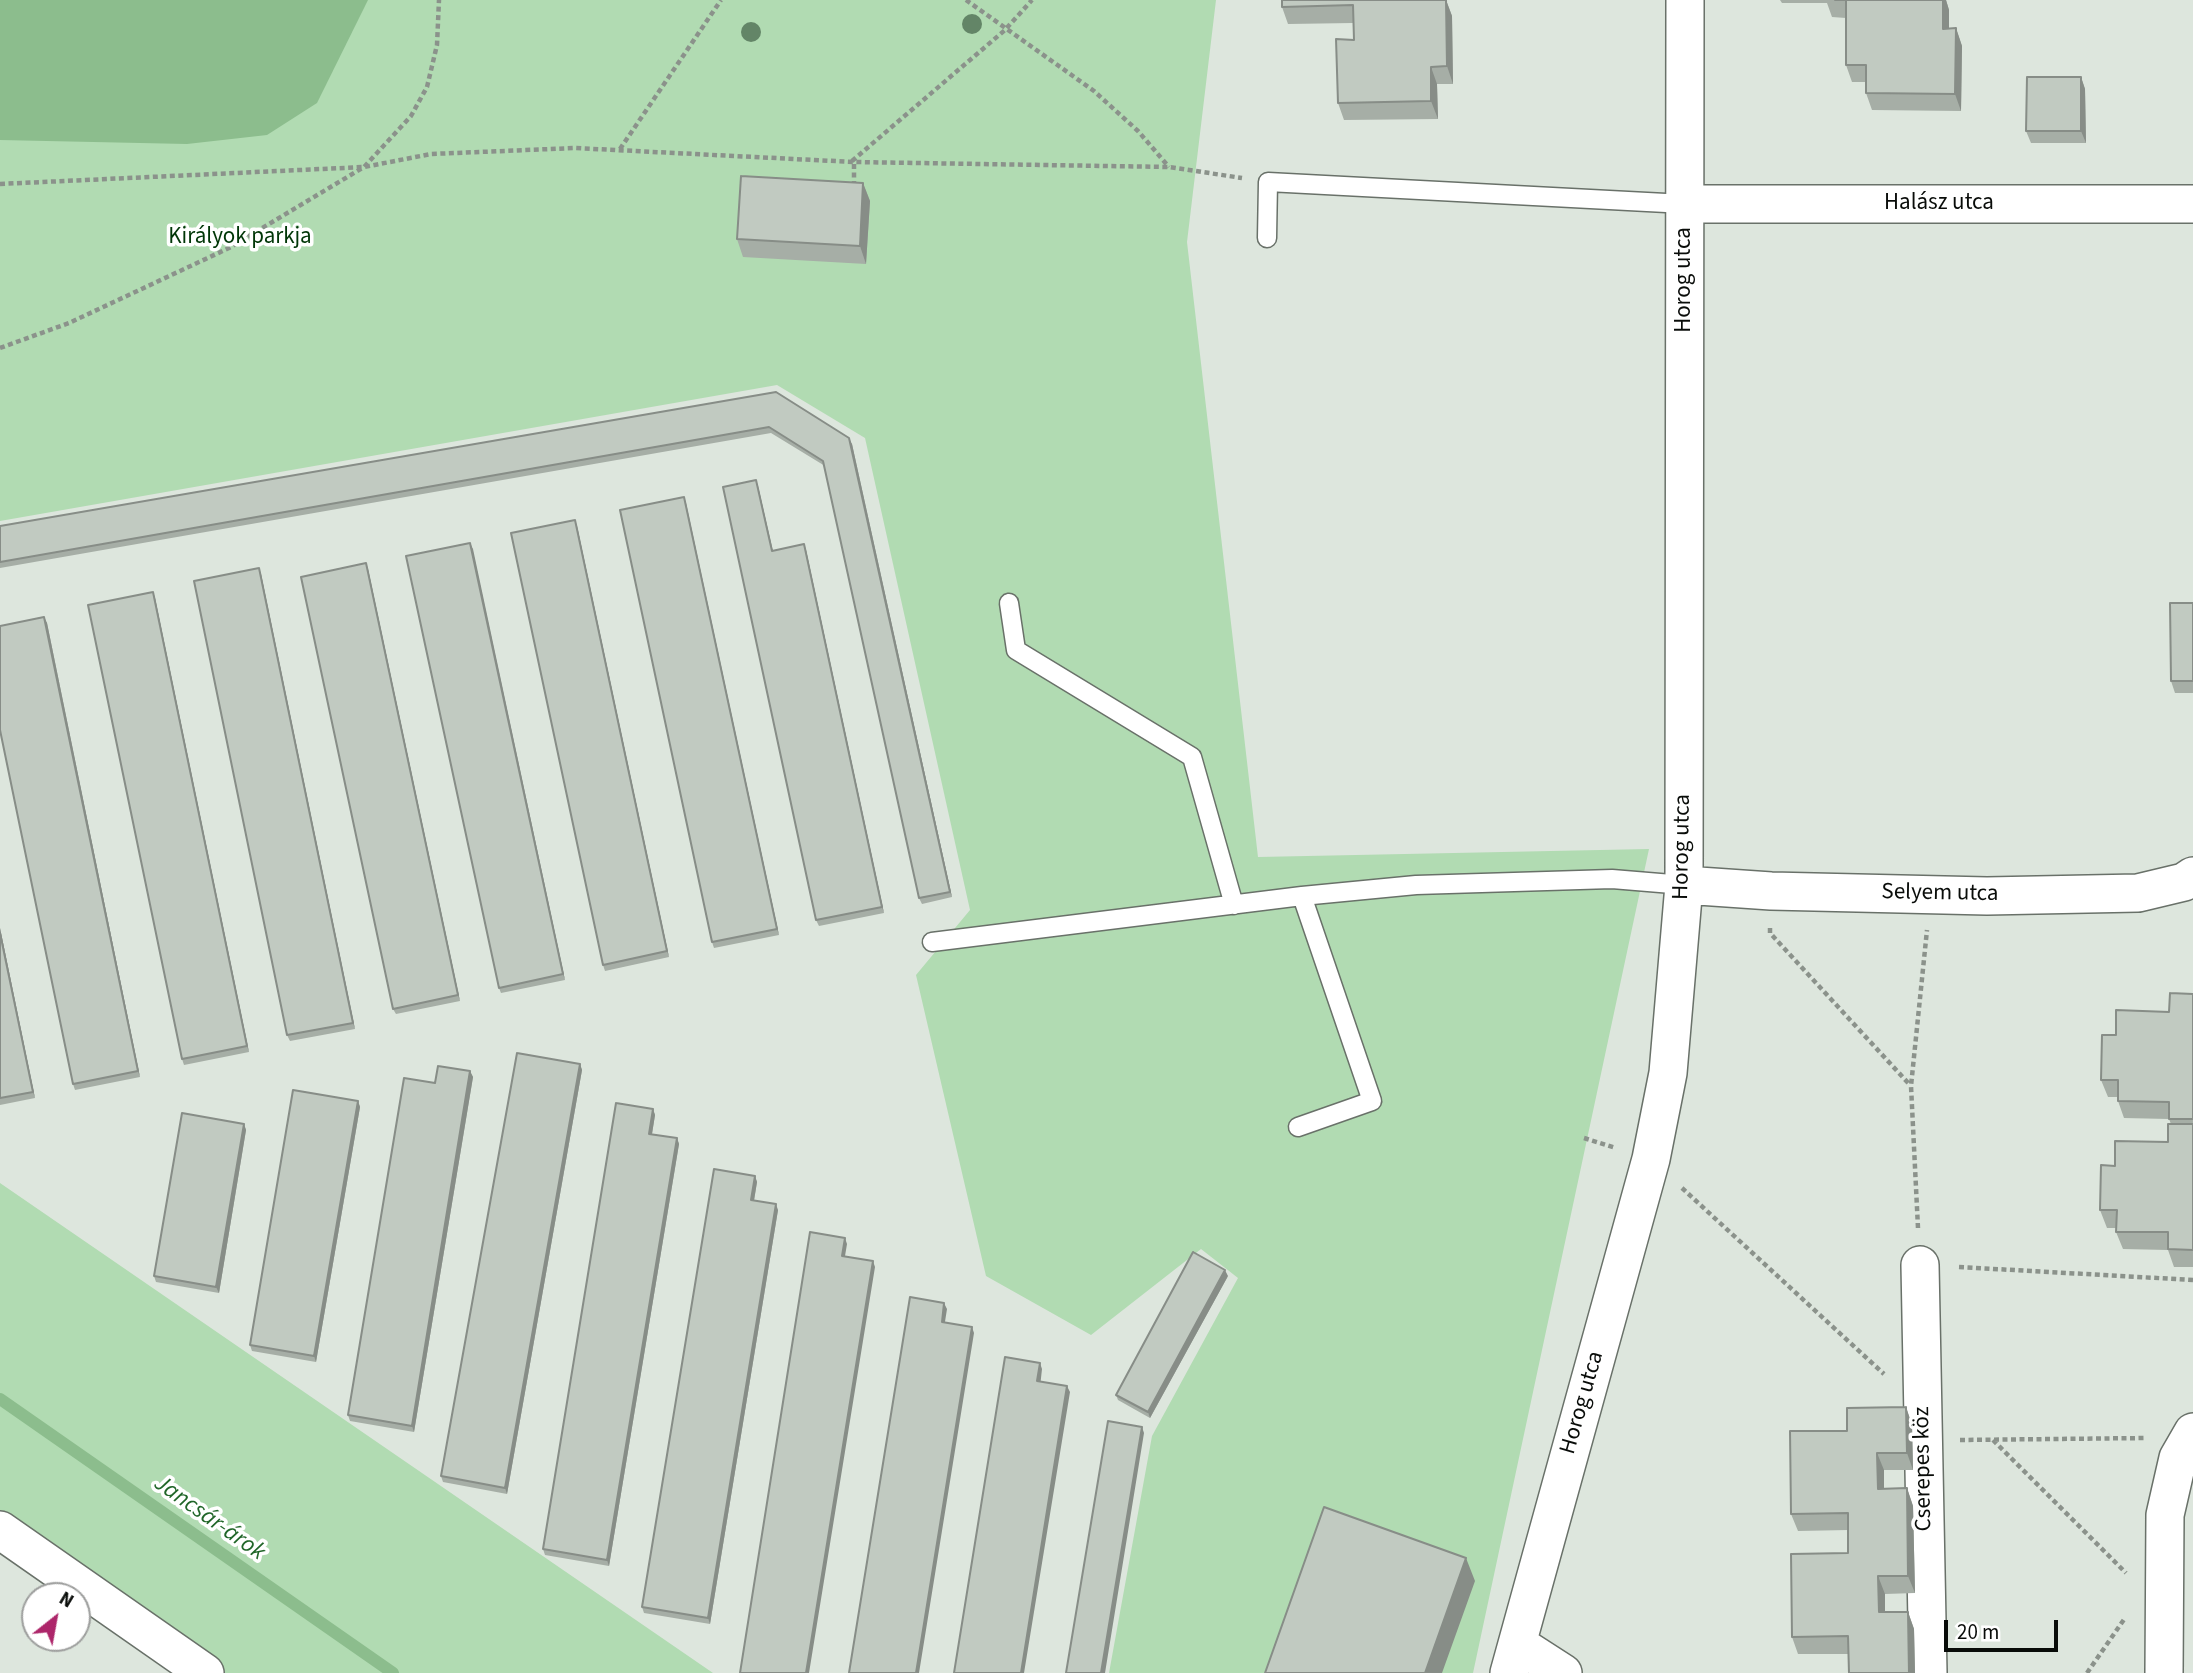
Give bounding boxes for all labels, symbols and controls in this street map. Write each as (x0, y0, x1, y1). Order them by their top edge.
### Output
street label: Halász utca (1884, 190, 1994, 218)
park label: Királyok parkja (168, 224, 312, 252)
street label: Horog utca (1671, 227, 1699, 333)
street label: Horog utca (1668, 794, 1698, 900)
street label: Selyem utca (1881, 879, 1999, 909)
street label: Horog utca (1555, 1348, 1611, 1458)
street label: Cserepes köz (1909, 1406, 1939, 1532)
water label: Jancsár-árok (148, 1470, 270, 1568)
north arrow (21, 1582, 91, 1652)
text: N (54, 1585, 78, 1615)
scale bar (1948, 1606, 2062, 1650)
text: 20 m (1957, 1617, 1999, 1647)

